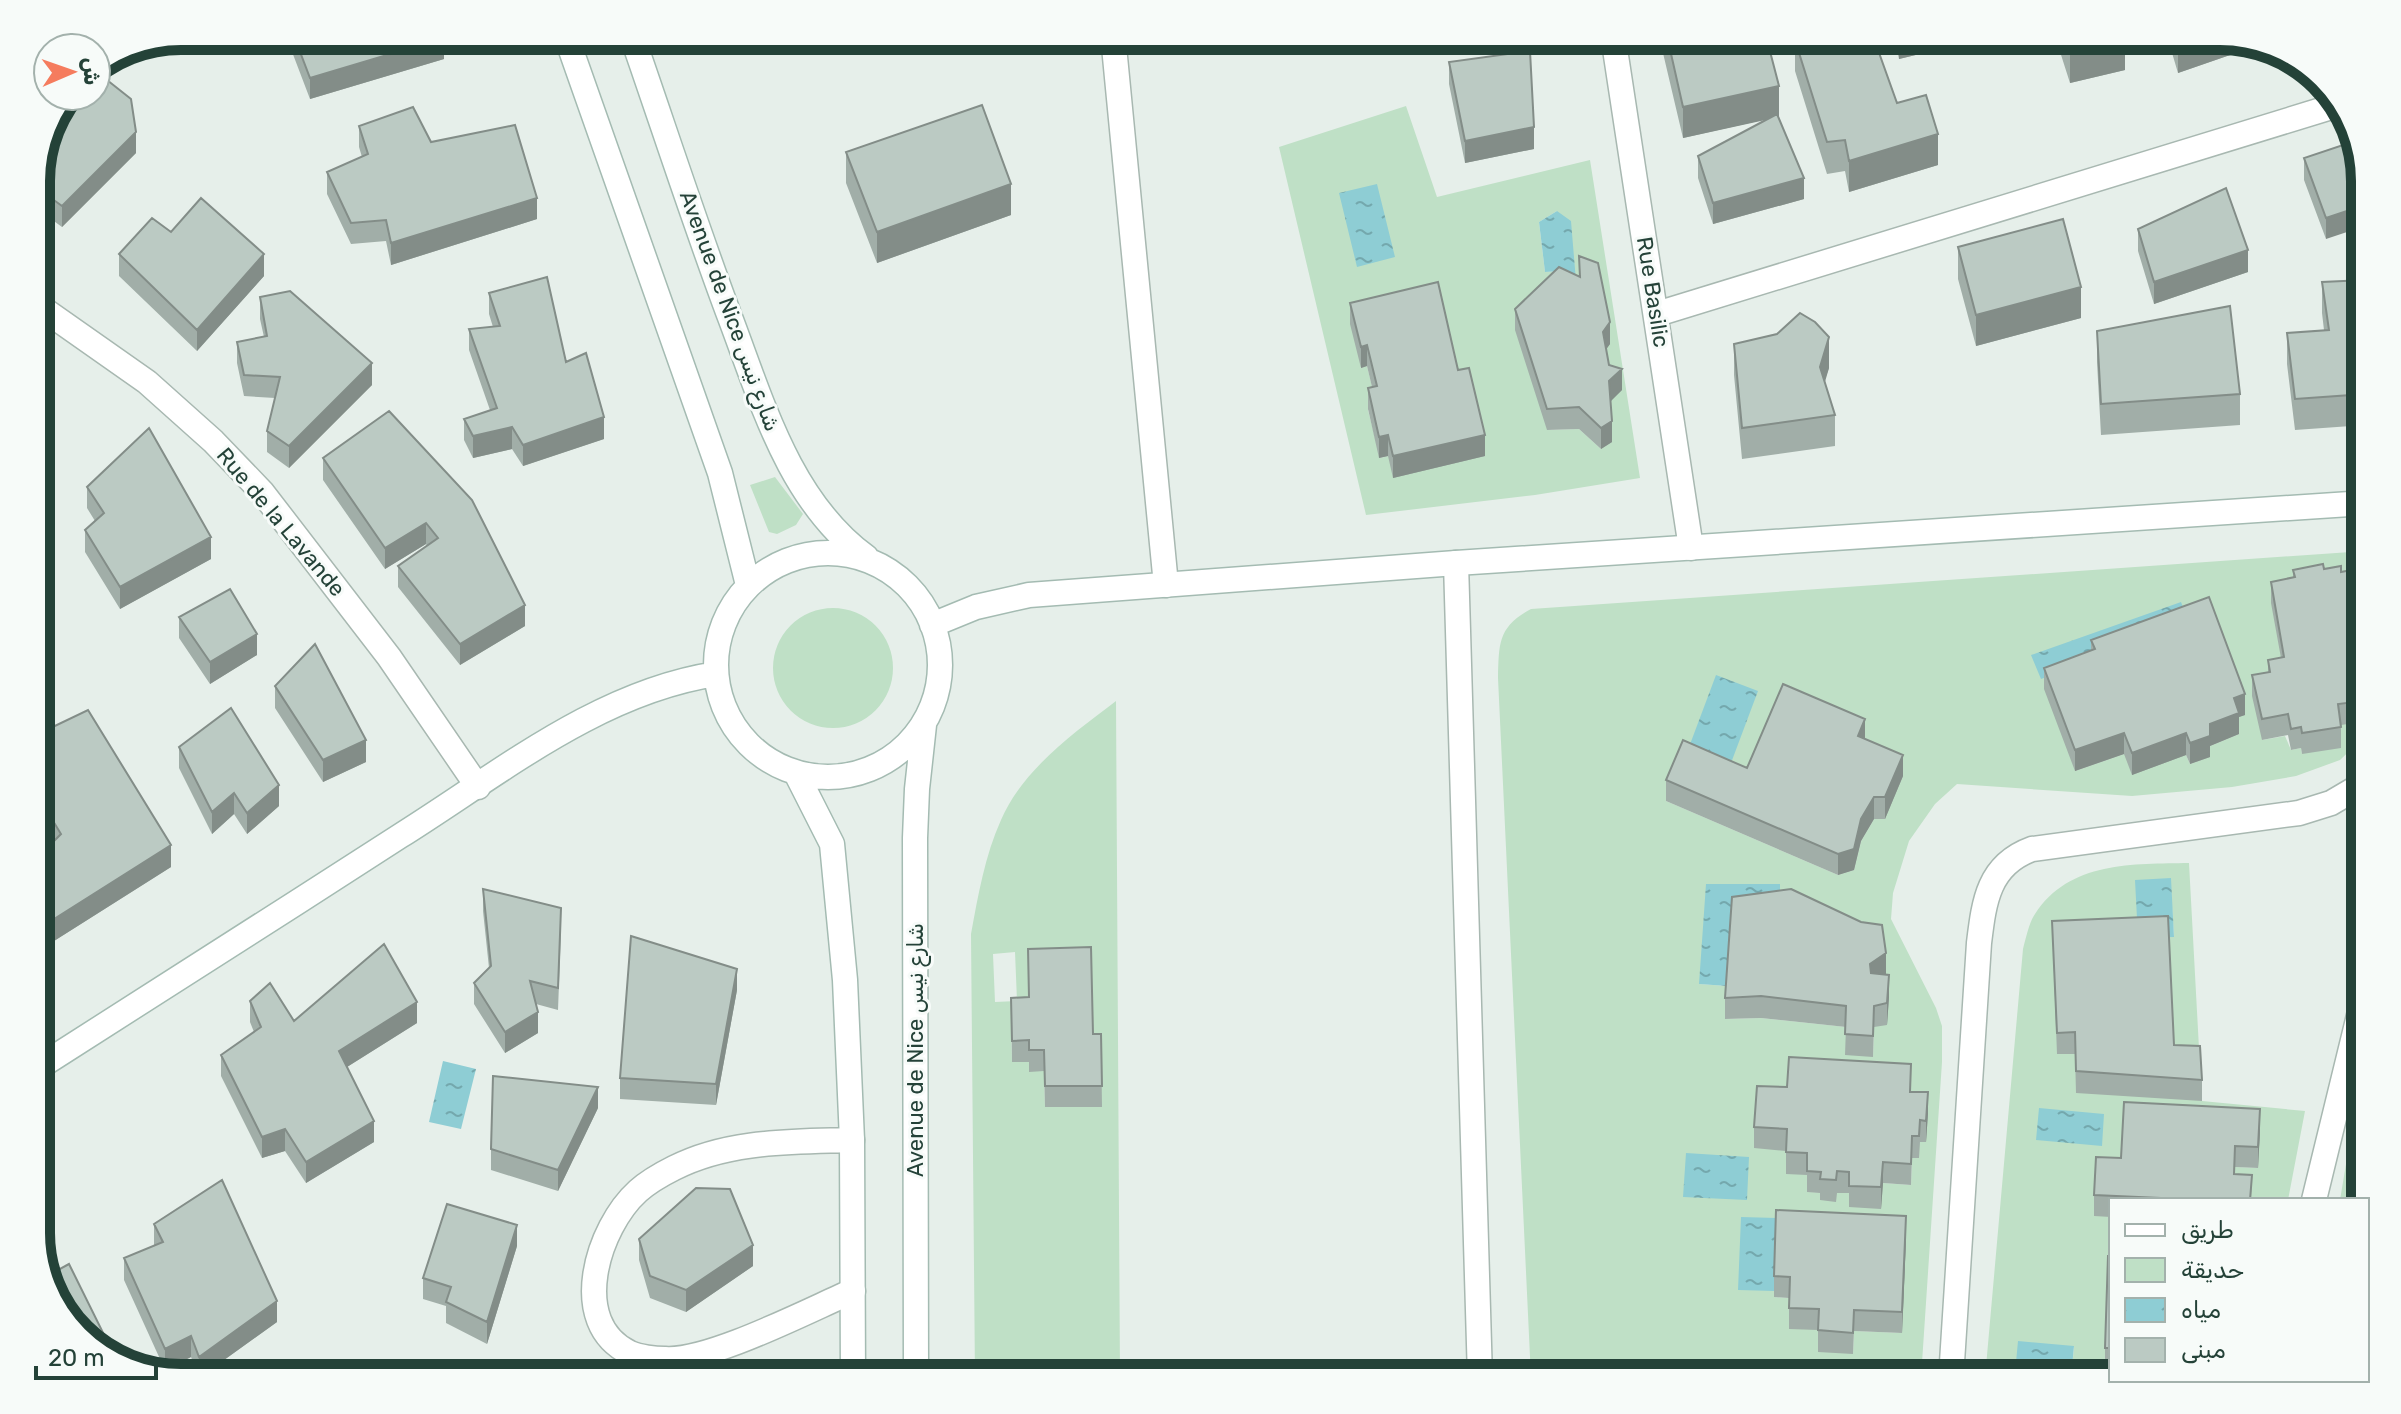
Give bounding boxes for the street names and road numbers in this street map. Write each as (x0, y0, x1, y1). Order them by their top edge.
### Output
street label: Avenue de Nice شارع نيس (672, 187, 786, 436)
street label: Rue Basilic (1631, 235, 1675, 349)
street label: Rue de la Lavande (211, 442, 351, 602)
street label: Avenue de Nice شارع نيس (902, 923, 931, 1177)

